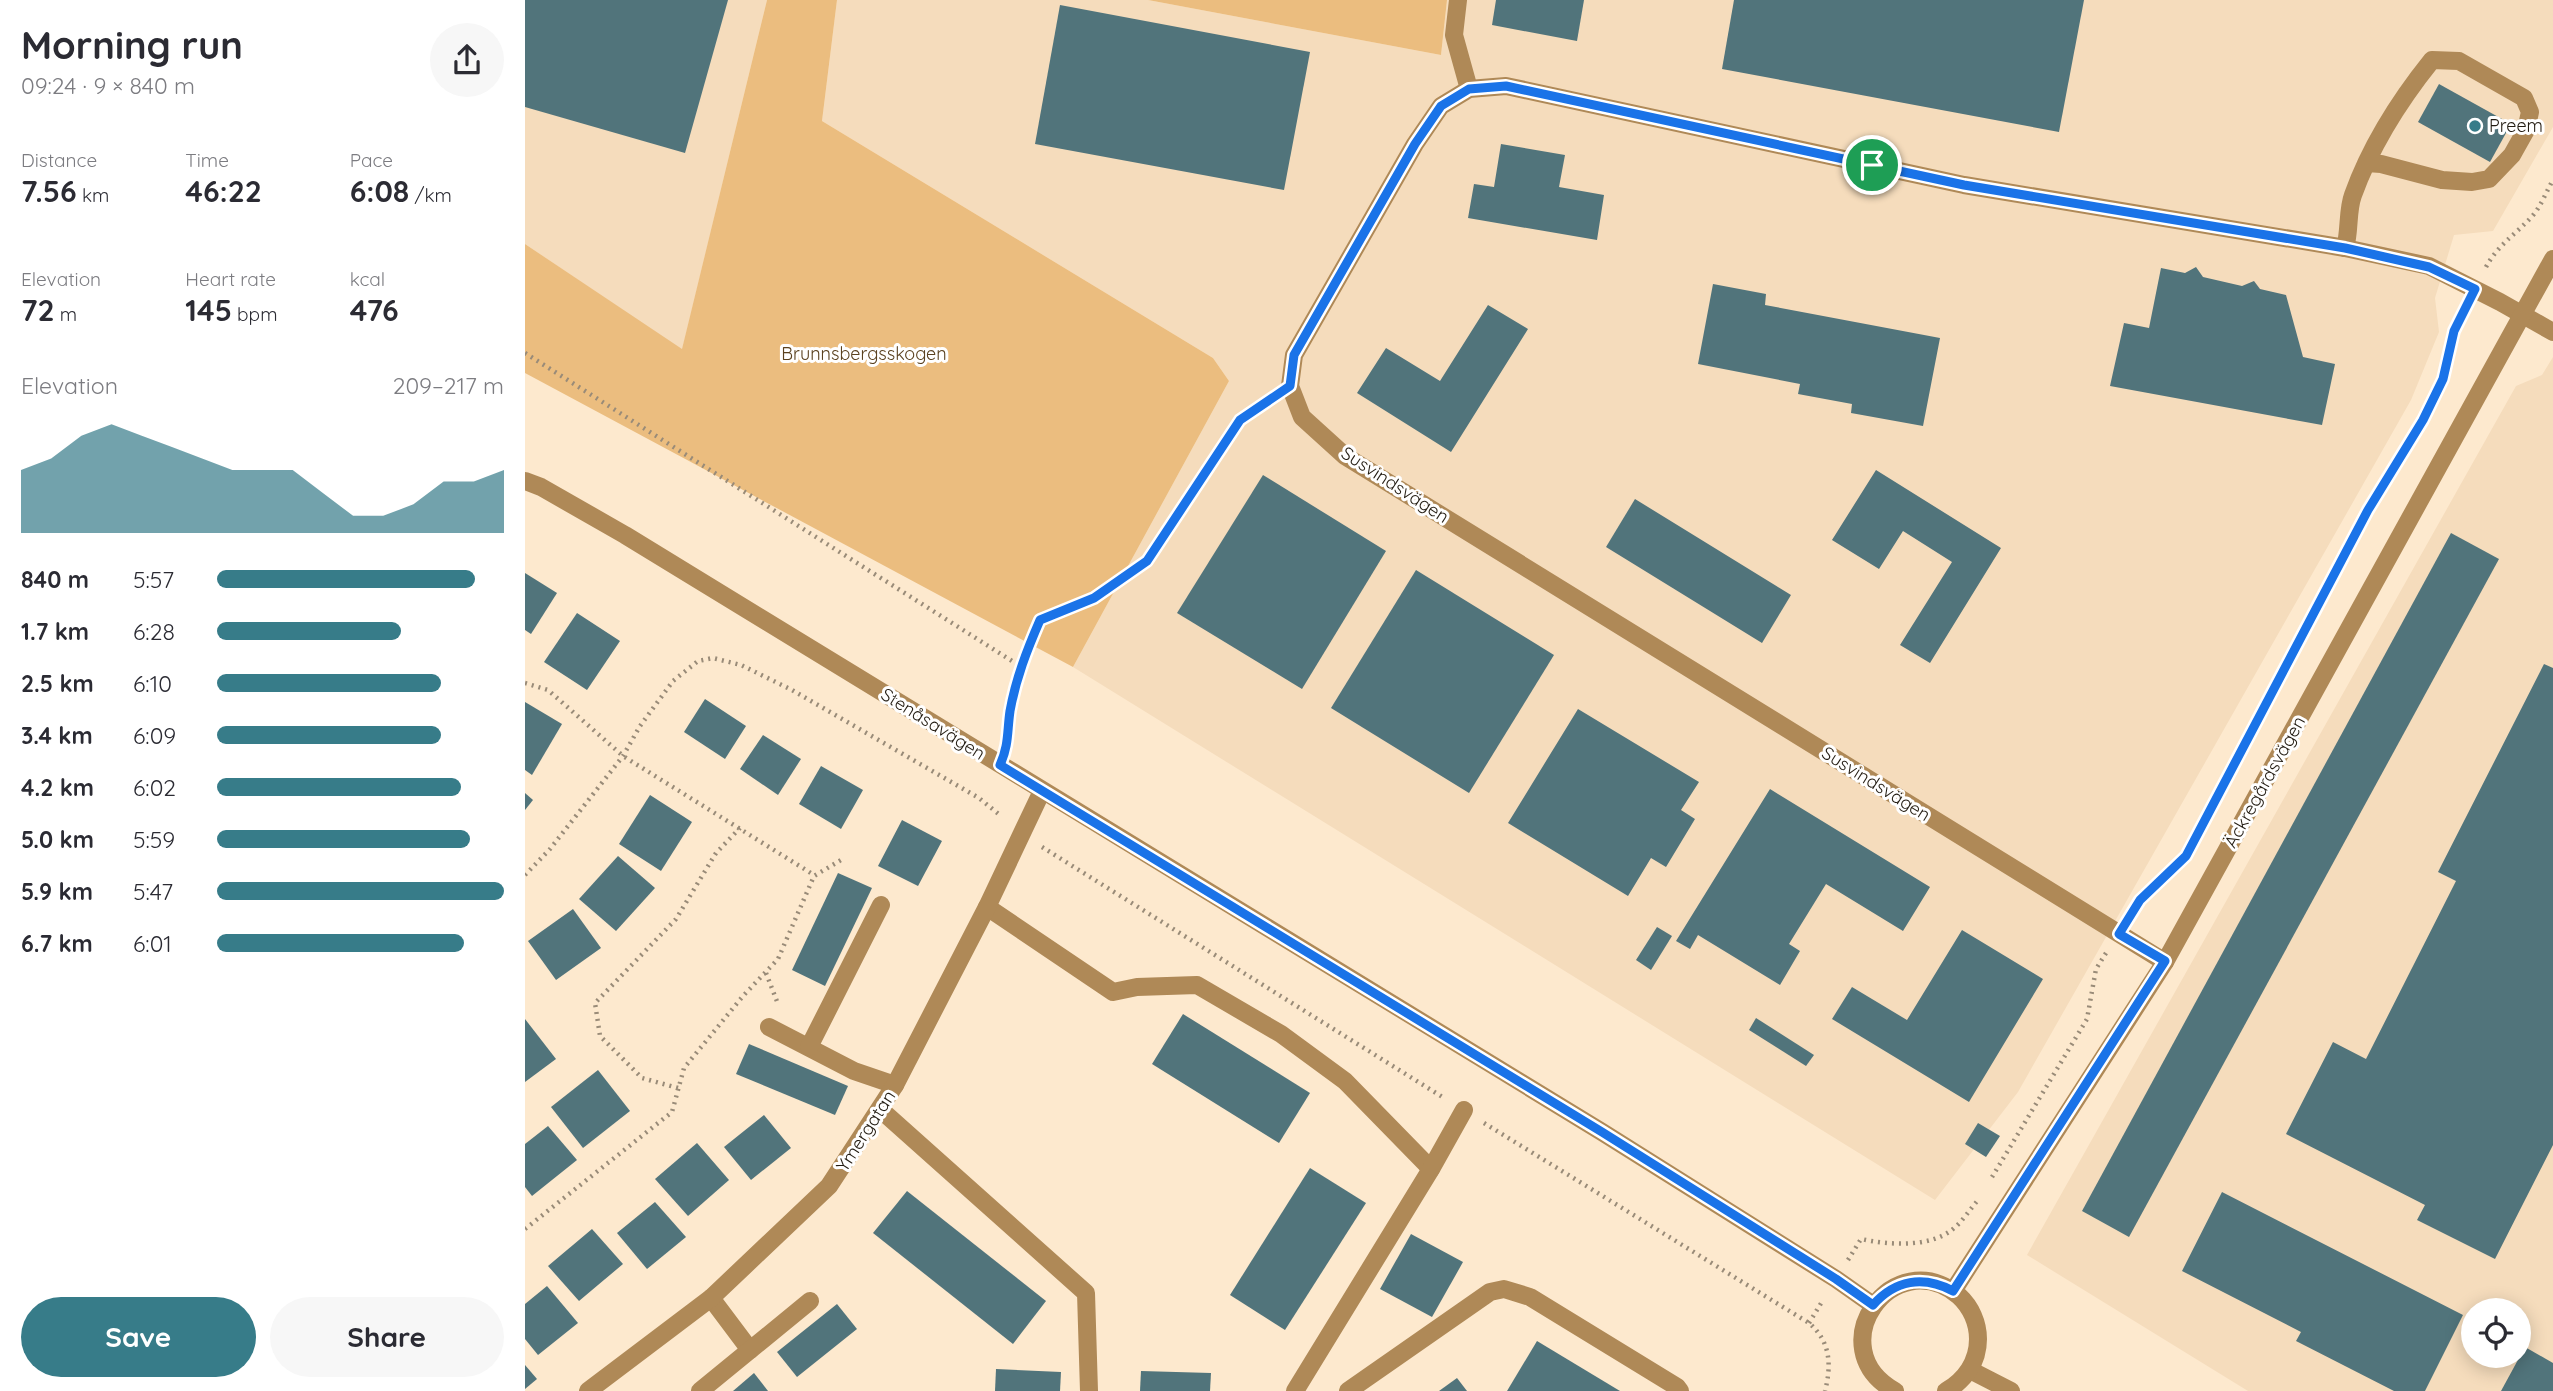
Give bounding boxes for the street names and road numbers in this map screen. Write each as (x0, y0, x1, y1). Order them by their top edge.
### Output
street label: Susvindsvägen (1337, 441, 1453, 528)
street label: Stenåsavägen (877, 682, 990, 765)
street label: Äckregårdsvägen (2219, 712, 2310, 852)
street label: Susvindsvägen (1818, 741, 1935, 826)
street label: Ymergatan (831, 1086, 900, 1176)

